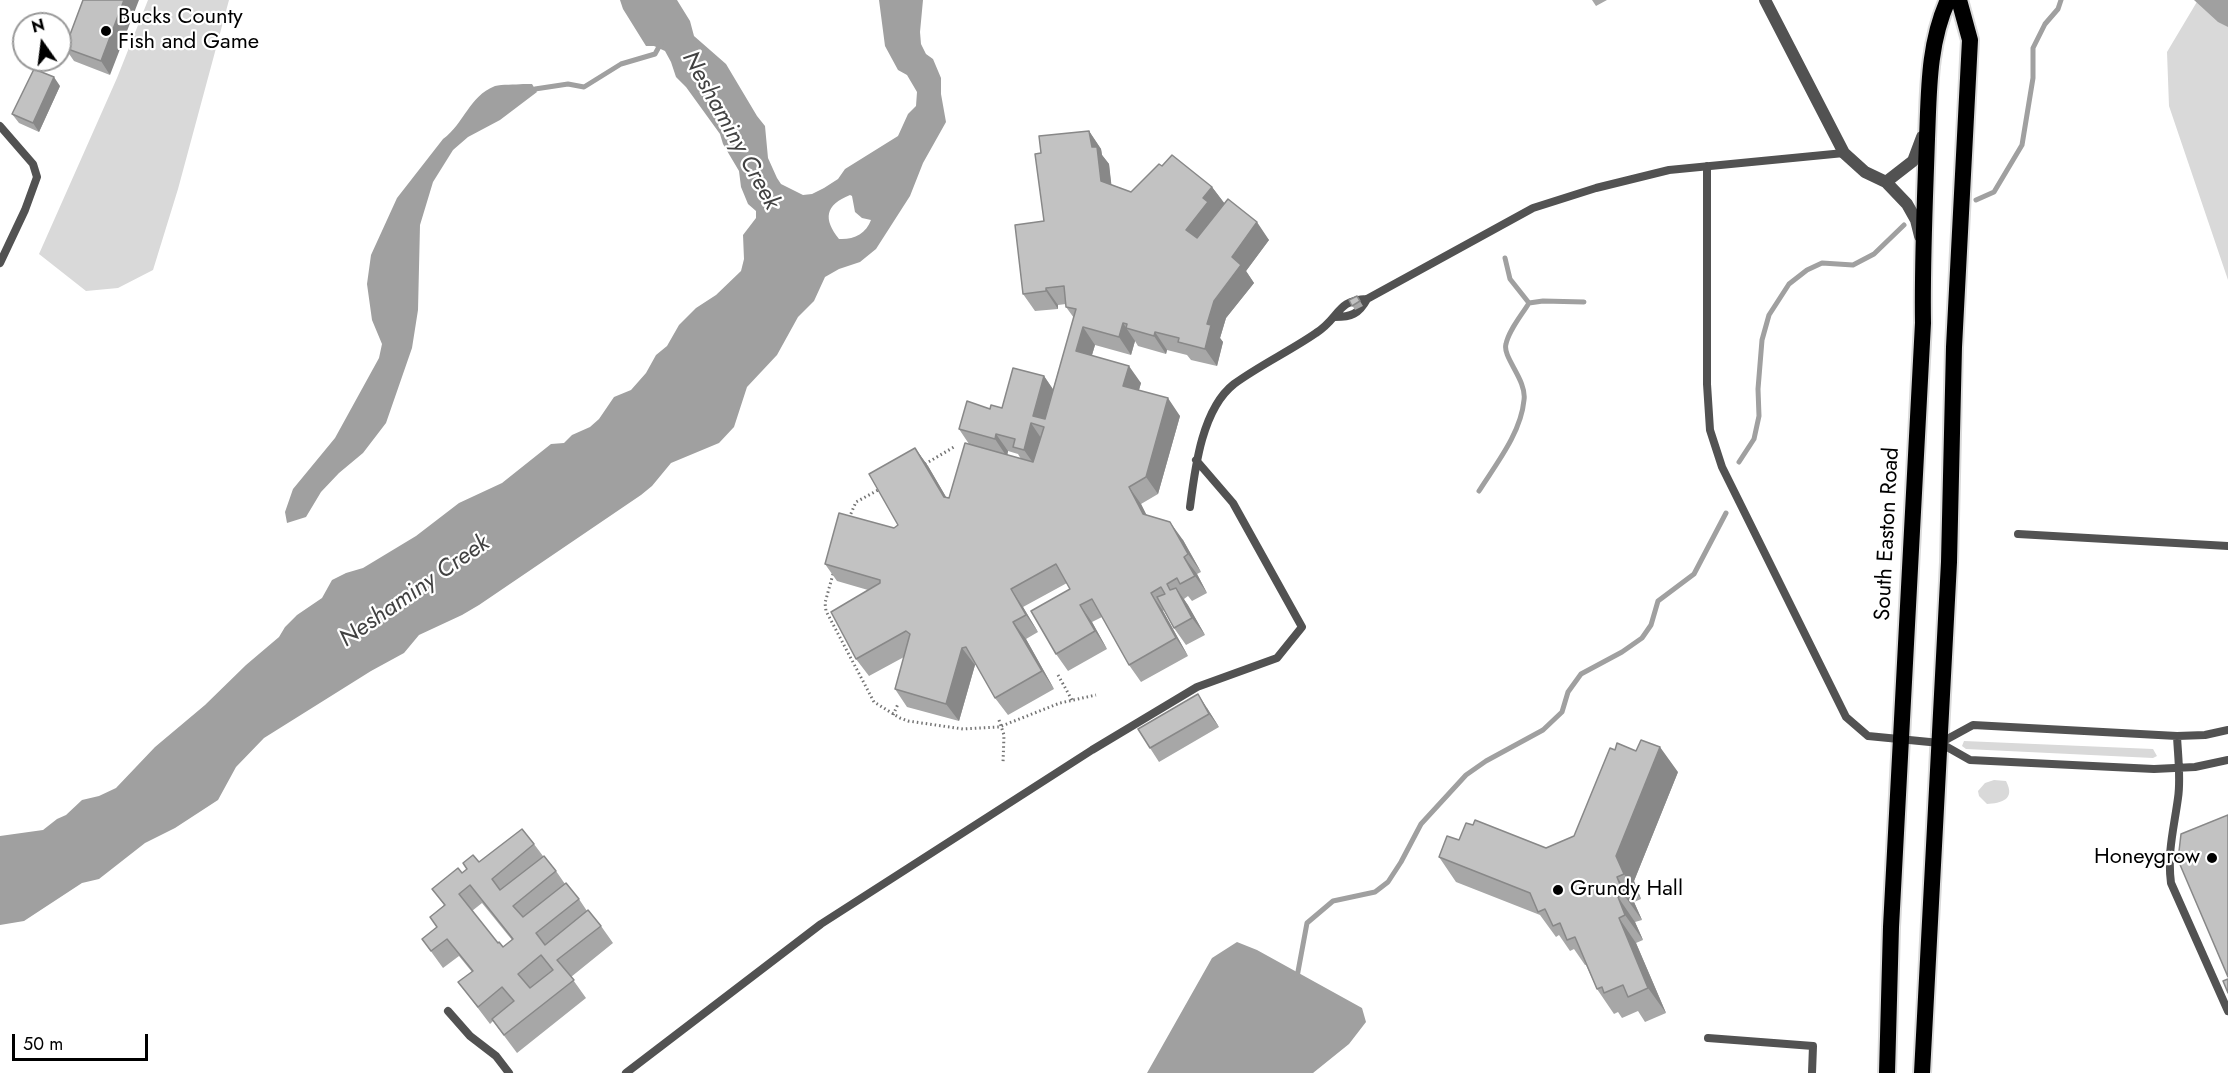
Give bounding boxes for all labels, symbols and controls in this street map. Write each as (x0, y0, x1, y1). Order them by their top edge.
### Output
place label: Bucks County Fish and Game (118, 5, 259, 56)
north arrow (12, 12, 72, 72)
text: N (29, 13, 47, 39)
marker: Bucks County Fish and Game (99, 24, 113, 38)
water label: Neshaminy Creek (675, 47, 785, 215)
street label: South Easton Road (1870, 447, 1906, 621)
water label: Neshaminy Creek (334, 530, 496, 654)
place label: Honeygrow (2094, 845, 2200, 871)
marker: Honeygrow (2205, 851, 2219, 865)
place label: Grundy Hall (1570, 877, 1683, 903)
marker: Grundy Hall (1551, 883, 1565, 897)
scale bar (15, 1022, 152, 1060)
text: 50 m (23, 1031, 63, 1057)

